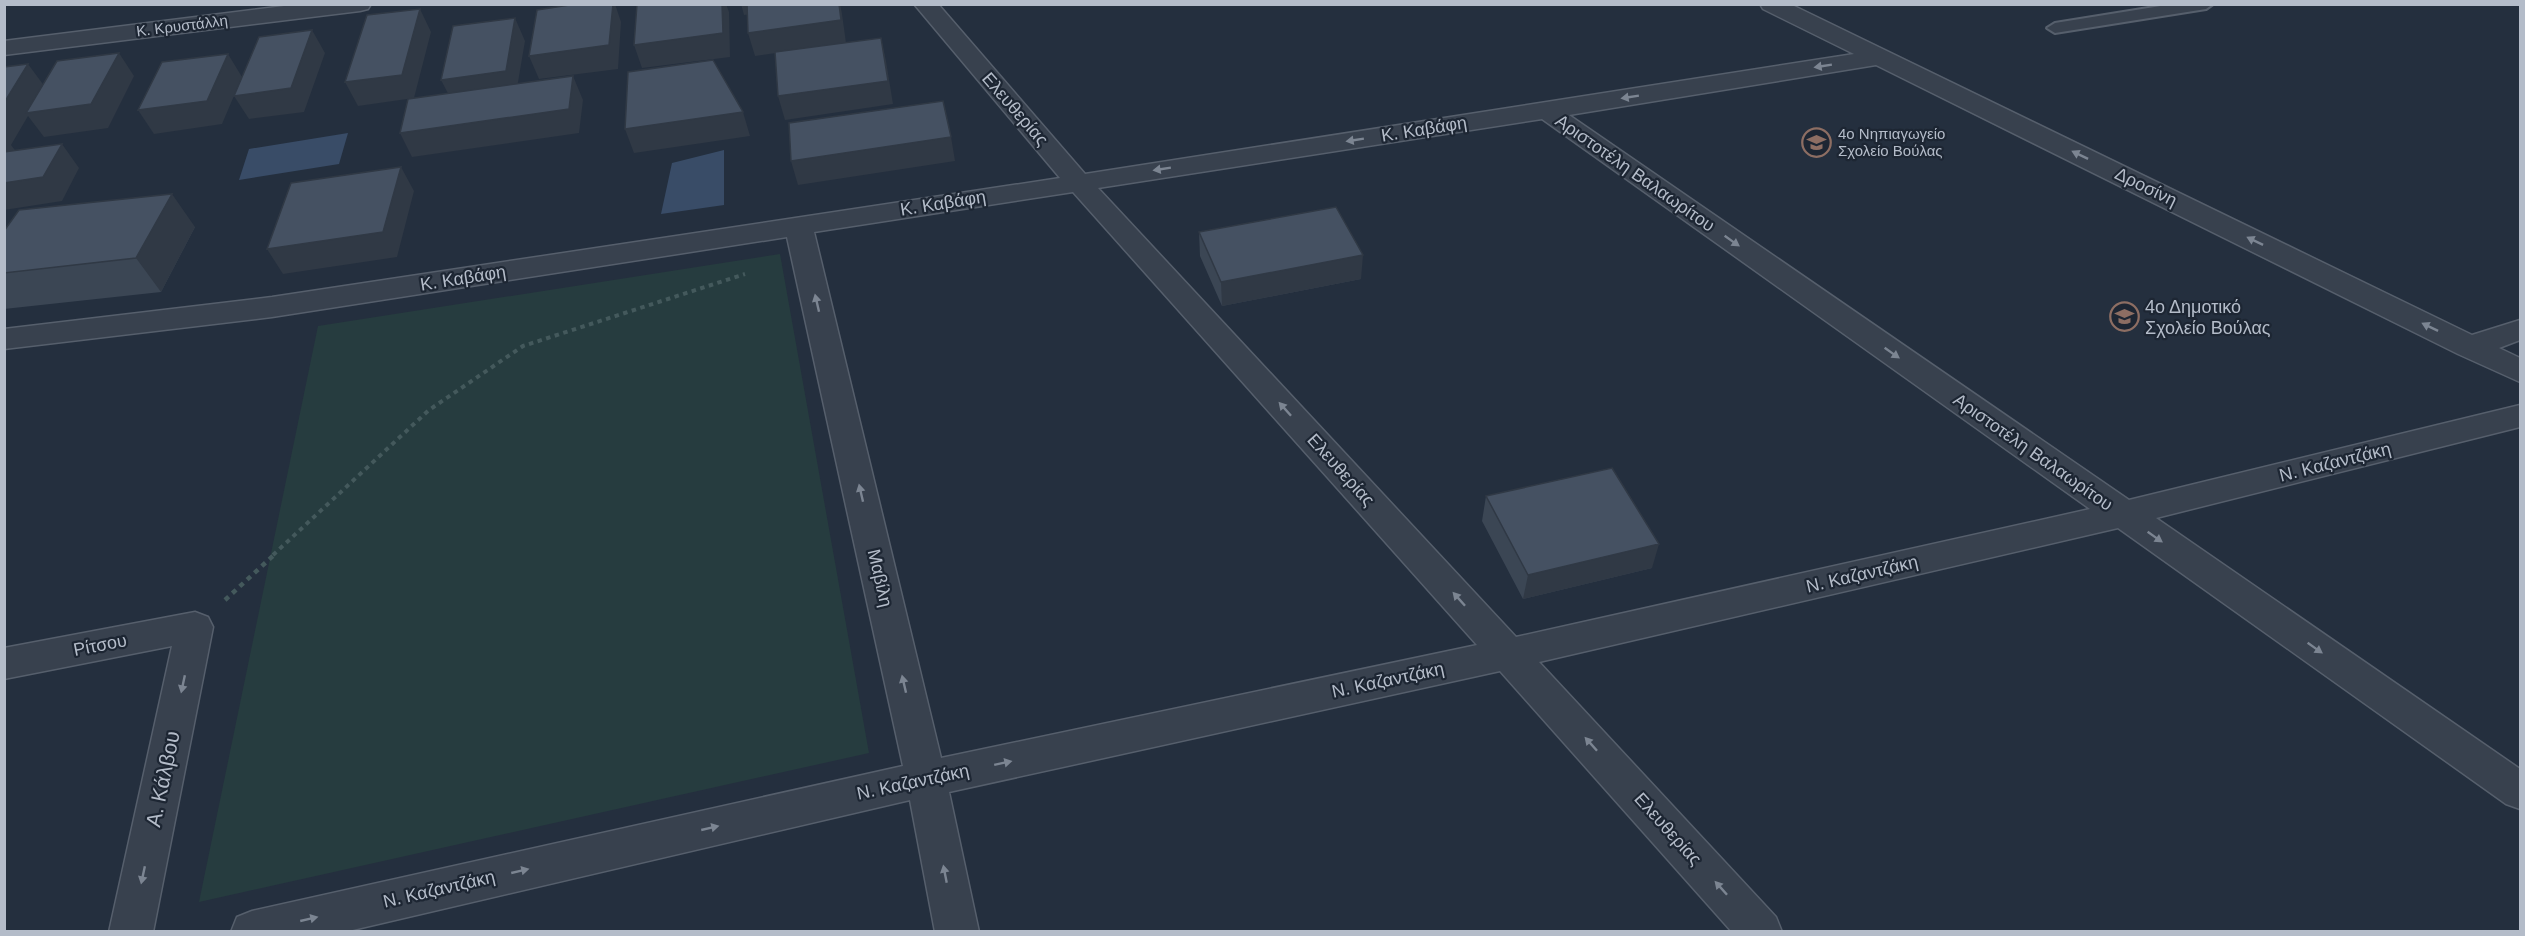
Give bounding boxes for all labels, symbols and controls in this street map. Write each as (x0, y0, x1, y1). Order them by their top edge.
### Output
street label: Κ. Κρυστάλλη (135, 11, 229, 40)
one-way arrow (1813, 62, 1832, 71)
street label: Ελευθερίας (978, 68, 1052, 150)
one-way arrow (1621, 93, 1640, 102)
street label: Αριστοτέλη Βαλαωρίτου (1552, 110, 1718, 236)
street label: Κ. Καβάφη (1380, 112, 1468, 146)
place label: 4ο Νηπιαγωγείο Σχολείο Βούλας (1838, 125, 1945, 159)
school or university icon: 4ο Νηπιαγωγείο Σχολείο Βούλας (1801, 127, 1833, 159)
one-way arrow (1345, 135, 1364, 144)
one-way arrow (2072, 150, 2089, 160)
street label: Δροσίνη (2112, 163, 2180, 211)
one-way arrow (1152, 165, 1171, 174)
street label: Κ. Καβάφη (899, 186, 987, 220)
one-way arrow (1724, 235, 1740, 247)
one-way arrow (2247, 237, 2264, 246)
street label: Κ. Καβάφη (419, 261, 507, 295)
one-way arrow (812, 294, 821, 313)
place label: 4ο Δημοτικό Σχολείο Βούλας (2145, 297, 2271, 338)
school or university icon: 4ο Δημοτικό Σχολείο Βούλας (2108, 301, 2140, 333)
one-way arrow (2422, 323, 2439, 332)
one-way arrow (1884, 347, 1900, 359)
street label: Αριστοτέλη Βαλαωρίτου (1950, 389, 2116, 515)
one-way arrow (1279, 402, 1292, 417)
street label: Ελευθερίας (1303, 430, 1379, 510)
street label: Ν. Καζαντζάκη (2277, 438, 2393, 486)
one-way arrow (856, 484, 865, 503)
one-way arrow (2147, 531, 2163, 542)
street label: Μαβίλη (864, 547, 896, 609)
street label: Ν. Καζαντζάκη (1804, 551, 1920, 597)
one-way arrow (1452, 592, 1466, 607)
street label: Ρίτσου (72, 630, 128, 660)
one-way arrow (2307, 642, 2323, 654)
street label: Ν. Καζαντζάκη (1330, 658, 1446, 702)
one-way arrow (899, 674, 909, 693)
one-way arrow (178, 675, 187, 694)
street label: A. Κάλβου (141, 729, 184, 829)
one-way arrow (1584, 737, 1598, 751)
one-way arrow (994, 757, 1012, 767)
street label: Ν. Καζαντζάκη (855, 760, 971, 804)
street label: Ελευθερίας (1630, 789, 1706, 869)
one-way arrow (701, 823, 720, 832)
one-way arrow (940, 864, 949, 883)
one-way arrow (138, 866, 147, 885)
street label: Ν. Καζαντζάκη (381, 866, 497, 912)
one-way arrow (511, 866, 530, 875)
one-way arrow (1715, 881, 1729, 895)
one-way arrow (300, 913, 319, 923)

